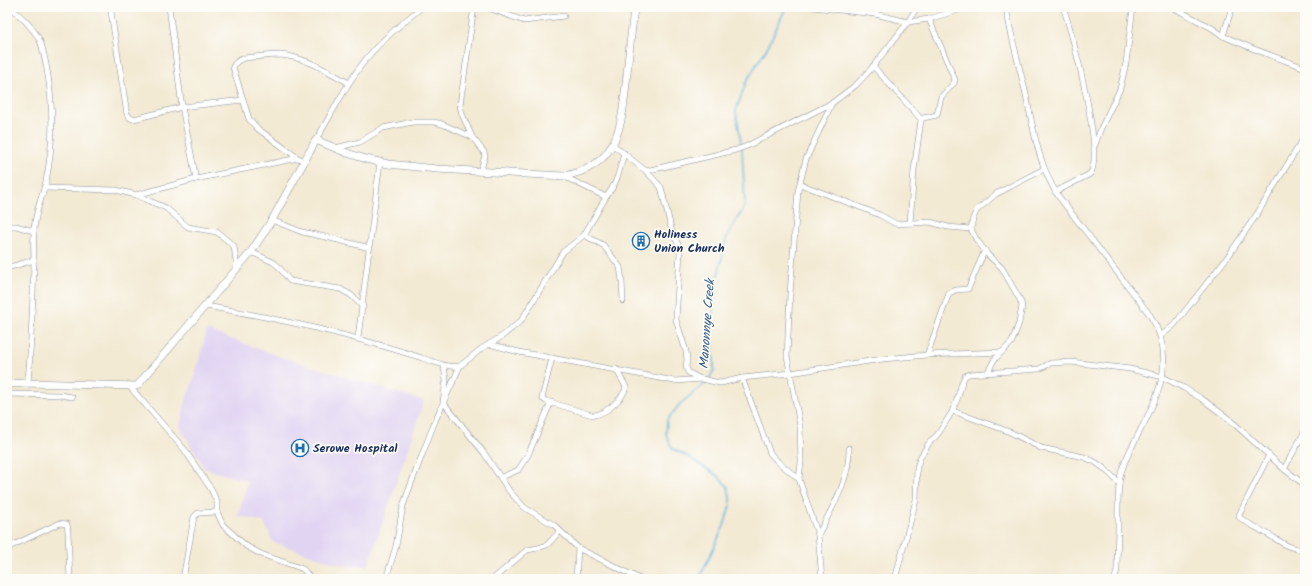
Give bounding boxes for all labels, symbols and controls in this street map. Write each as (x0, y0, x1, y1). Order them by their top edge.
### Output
place label: Holiness Union Church (654, 225, 725, 258)
building icon: Holiness Union Church (631, 231, 651, 251)
water label: Manonnye Creek (694, 277, 721, 370)
hospital icon: Serowe Hospital (290, 438, 310, 458)
place label: Serowe Hospital (313, 439, 398, 458)

